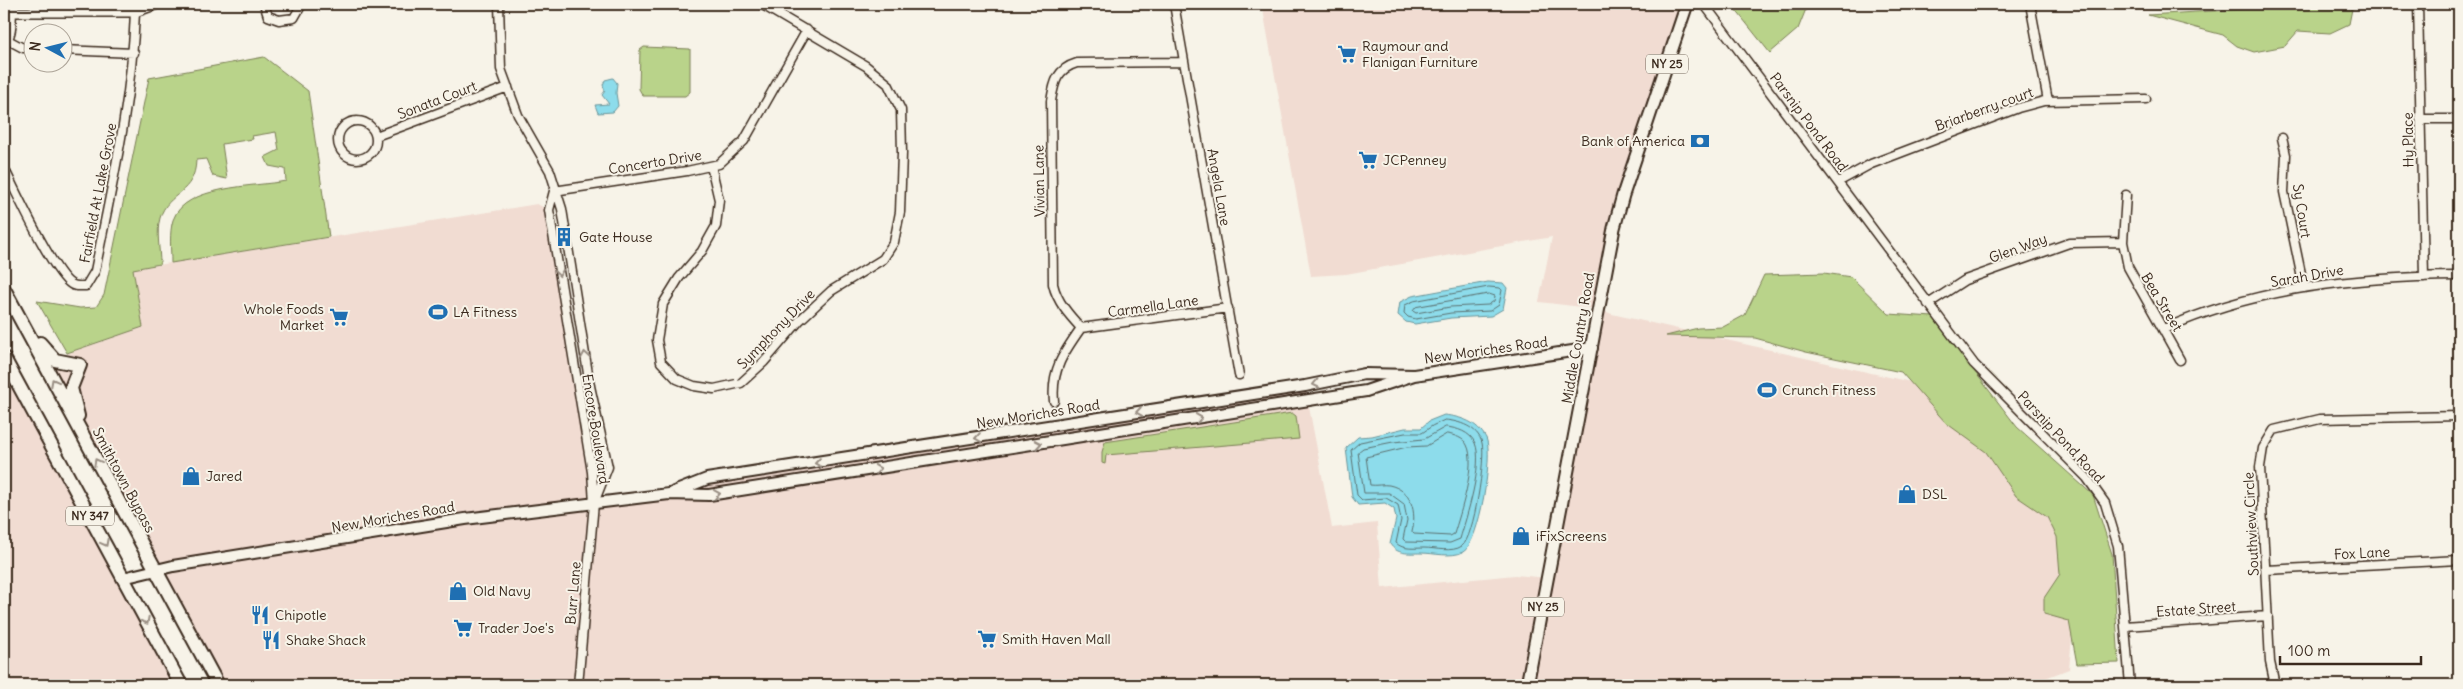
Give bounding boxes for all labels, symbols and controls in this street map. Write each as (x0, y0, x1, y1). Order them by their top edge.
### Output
north arrow (22, 22, 72, 72)
place label: Raymour and Flanigan Furniture (1362, 37, 1478, 71)
text: N (26, 41, 45, 52)
supermarket icon: Raymour and Flanigan Furniture (1336, 43, 1358, 65)
road number: NY 25 (1646, 54, 1688, 74)
street label: Parsnip Pond Road (1766, 69, 1852, 175)
street label: Sonata Court (395, 77, 479, 123)
street label: Briarberry court (1932, 83, 2036, 135)
street label: Hy Place (2399, 112, 2417, 168)
street label: Fairfield At Lake Grove (76, 121, 120, 265)
bank icon: Bank of America (1689, 130, 1711, 152)
place label: Bank of America (1581, 132, 1685, 150)
street label: Vivian Lane (1029, 145, 1049, 217)
street label: Concerto Drive (607, 146, 703, 178)
street label: Angela Lane (1203, 147, 1235, 227)
supermarket icon: JCPenney (1357, 149, 1379, 171)
place label: JCPenney (1383, 151, 1447, 169)
street label: Sy Court (2289, 183, 2315, 240)
building icon: Gate House (553, 226, 575, 248)
place label: Gate House (579, 228, 653, 246)
street label: Glen Way (1987, 229, 2049, 267)
street label: Sarah Drive (2269, 261, 2345, 291)
one-way arrow (553, 269, 563, 277)
street label: Bea Street (2137, 269, 2187, 335)
street label: Middle Country Road (1558, 271, 1598, 405)
street label: Symphony Drive (733, 285, 819, 373)
street label: Carmella Lane (1106, 291, 1200, 321)
place label: Whole Foods Market (244, 300, 324, 334)
sports icon: LA Fitness (427, 301, 449, 323)
place label: LA Fitness (453, 303, 517, 321)
supermarket icon: Whole Foods Market (328, 306, 350, 328)
street label: New Moriches Road (1423, 332, 1549, 368)
one-way arrow (580, 350, 590, 359)
street label: Encore Boulevard (578, 372, 614, 486)
one-way arrow (50, 378, 60, 387)
one-way arrow (1312, 378, 1321, 389)
sports icon: Crunch Fitness (1756, 379, 1778, 401)
place label: Crunch Fitness (1782, 381, 1876, 399)
street label: Parsnip Pond Road (2014, 387, 2108, 487)
street label: New Moriches Road (975, 395, 1101, 433)
one-way arrow (1134, 406, 1142, 417)
one-way arrow (1194, 414, 1203, 424)
street label: Smithtown Bypass (89, 424, 159, 536)
one-way arrow (974, 432, 982, 443)
one-way arrow (1034, 439, 1043, 449)
one-way arrow (813, 457, 822, 467)
one-way arrow (93, 459, 103, 468)
one-way arrow (874, 464, 882, 475)
shop icon: Jared (180, 465, 202, 487)
place label: Jared (206, 467, 242, 485)
street label: Southview Circle (2239, 472, 2263, 576)
shop icon: DSL (1896, 483, 1918, 505)
place label: DSL (1922, 485, 1948, 503)
one-way arrow (714, 489, 722, 500)
street label: New Moriches Road (330, 497, 456, 537)
road number: NY 347 (66, 506, 114, 526)
shop icon: iFixScreens (1510, 525, 1532, 547)
place label: iFixScreens (1536, 527, 1607, 545)
one-way arrow (99, 538, 109, 547)
street label: Fox Lane (2333, 543, 2391, 563)
street label: Burr Lane (561, 561, 585, 625)
shop icon: Old Navy (447, 580, 469, 602)
place label: Old Navy (473, 582, 531, 600)
street label: Estate Street (2155, 597, 2237, 621)
road number: NY 25 (1522, 598, 1564, 616)
restaurant icon: Chipotle (249, 604, 271, 626)
place label: Chipotle (275, 606, 327, 624)
one-way arrow (140, 615, 150, 624)
supermarket icon: Trader Joe's (452, 617, 474, 639)
place label: Trader Joe's (478, 619, 554, 637)
supermarket icon: Smith Haven Mall (976, 628, 998, 650)
restaurant icon: Shake Shack (260, 629, 282, 651)
place label: Smith Haven Mall (1002, 630, 1111, 648)
place label: Shake Shack (286, 631, 366, 649)
scale bar (2280, 634, 2422, 666)
text: 100 m (2288, 641, 2330, 660)

